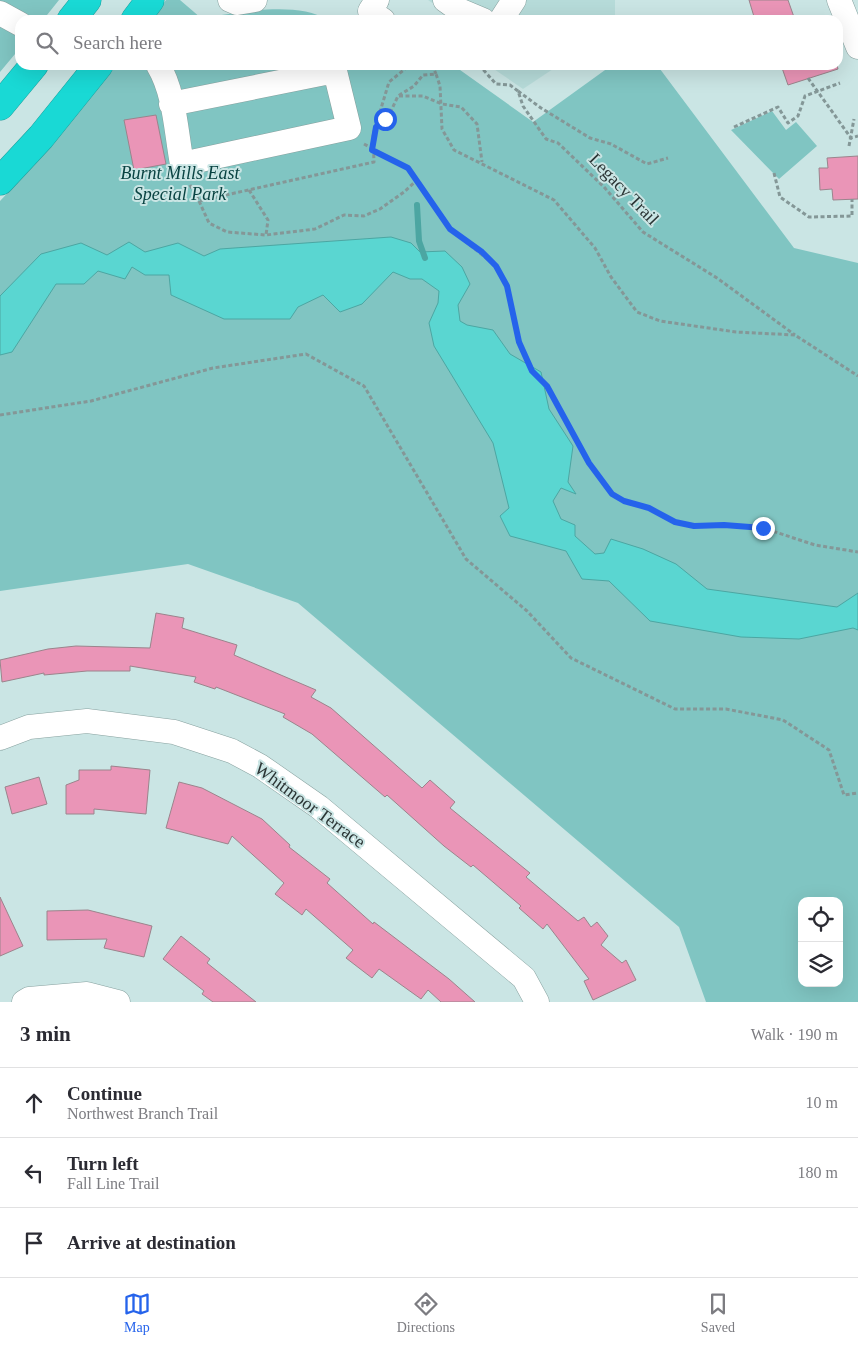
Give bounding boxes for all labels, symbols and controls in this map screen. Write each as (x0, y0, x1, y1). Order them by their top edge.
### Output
search box (15, 15, 843, 70)
icon: search (33, 29, 61, 57)
text: Search here (73, 32, 162, 53)
route start (374, 108, 397, 131)
street label: Legacy Trail (585, 149, 663, 229)
park label: Burnt Mills East Special Park (120, 163, 240, 204)
route end (752, 517, 775, 540)
street label: Whitmoor Terrace (251, 758, 369, 852)
map controls (798, 897, 843, 987)
button: locate (798, 897, 843, 942)
button: layers (798, 942, 843, 987)
text: 3 min (20, 1022, 71, 1046)
text: Walk · 190 m (751, 1026, 838, 1043)
text: Continue (67, 1083, 142, 1104)
icon: ahead (20, 1089, 48, 1117)
text: 10 m (806, 1094, 838, 1111)
text: Northwest Branch Trail (67, 1105, 218, 1122)
text: Turn left (67, 1153, 139, 1174)
icon: left (20, 1159, 48, 1187)
text: 180 m (798, 1164, 838, 1181)
text: Fall Line Trail (67, 1175, 159, 1192)
icon: arrive (20, 1229, 48, 1257)
text: Arrive at destination (67, 1232, 236, 1253)
tab: Map (123, 1290, 151, 1336)
tab: Directions (397, 1290, 455, 1336)
tab: Saved (701, 1290, 735, 1336)

